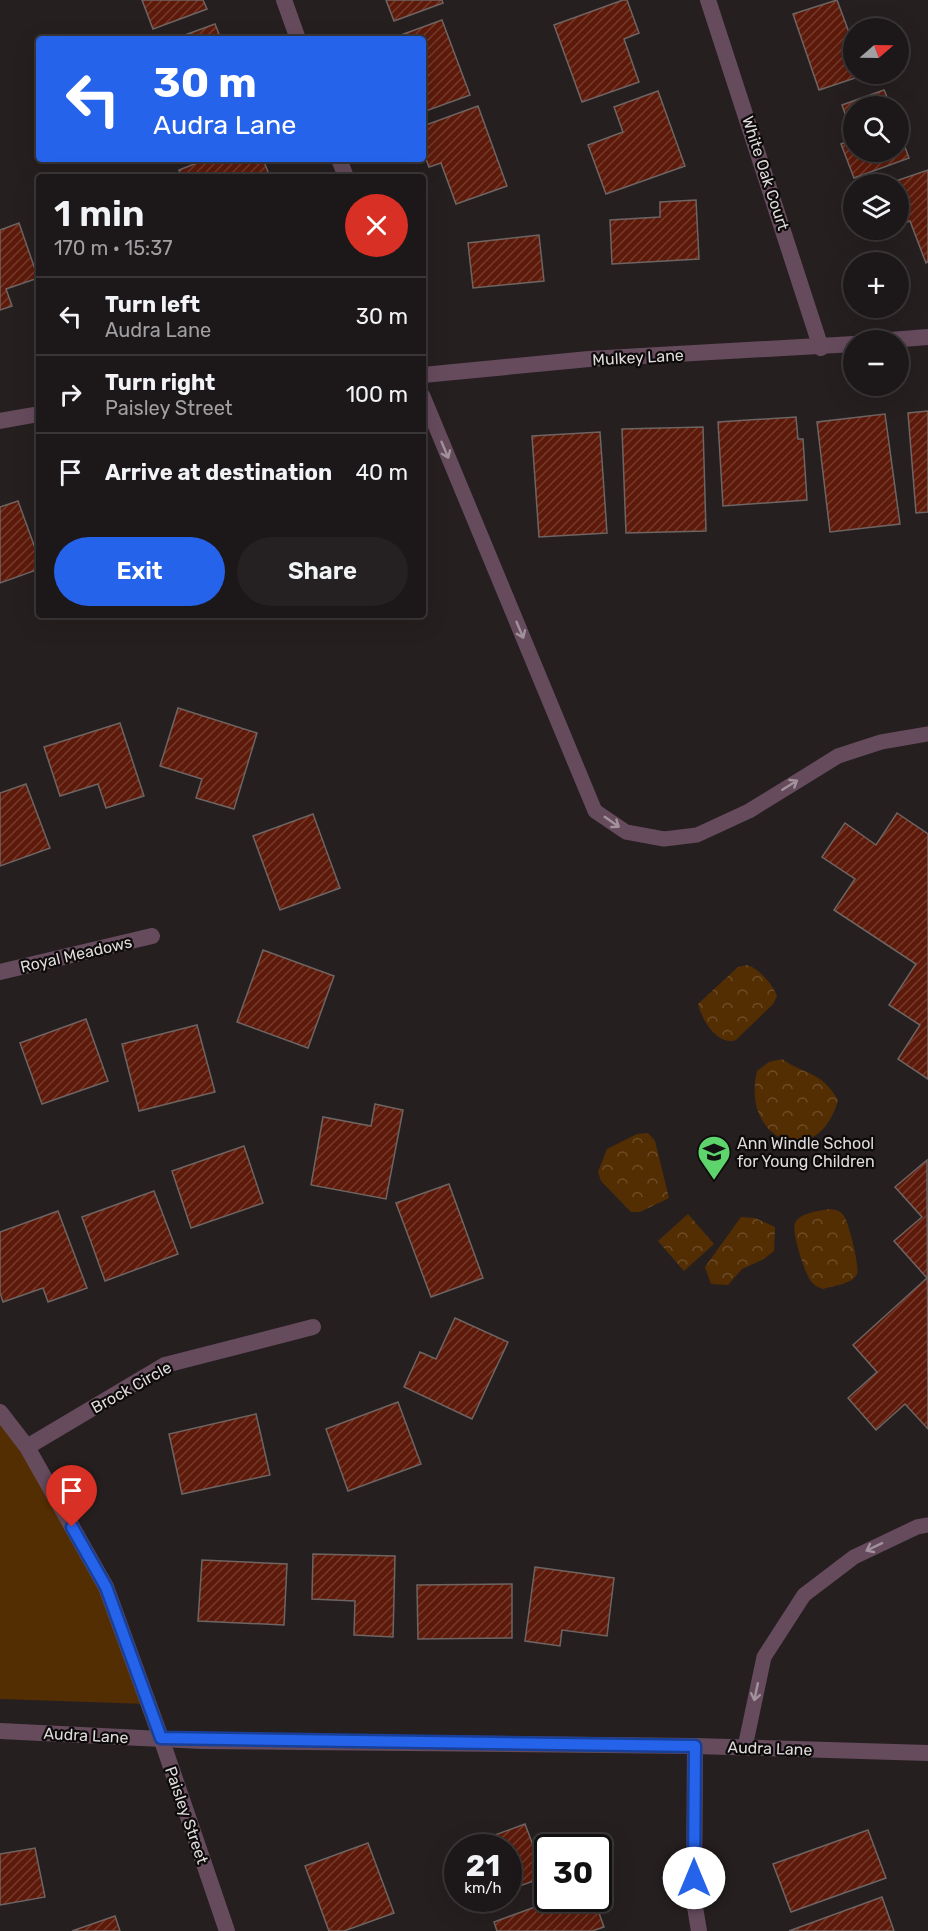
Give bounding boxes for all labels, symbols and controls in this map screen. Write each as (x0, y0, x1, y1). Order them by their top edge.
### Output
north arrow (843, 18, 909, 84)
map controls (843, 18, 909, 396)
text: 30 m (153, 58, 257, 108)
icon: left (54, 60, 132, 138)
button: search (843, 96, 909, 162)
text: Audra Lane (153, 109, 296, 141)
street label: White Oak Court (738, 114, 793, 233)
button: layers (843, 174, 909, 240)
text: 1 min (54, 192, 145, 235)
button: close (345, 194, 408, 257)
text: 170 m · 15:37 (54, 236, 172, 260)
button: + (843, 252, 909, 318)
text: Turn left (105, 291, 200, 318)
icon: left (54, 300, 87, 333)
text: 30 m (356, 303, 408, 330)
text: Audra Lane (105, 318, 211, 342)
button: − (843, 330, 909, 396)
street label: Mulkey Lane (592, 346, 684, 369)
text: Turn right (105, 369, 215, 396)
icon: right (54, 378, 87, 411)
text: 100 m (346, 381, 408, 408)
text: Paisley Street (105, 396, 233, 420)
one-way arrow (440, 440, 451, 458)
icon: arrive (54, 456, 87, 489)
text: Arrive at destination (105, 459, 332, 486)
text: 40 m (355, 459, 408, 486)
button: Exit (54, 537, 225, 606)
button: Share (237, 537, 408, 606)
one-way arrow (515, 620, 526, 638)
one-way arrow (781, 778, 798, 790)
one-way arrow (603, 816, 619, 828)
street label: Royal Meadows (18, 932, 134, 977)
school or university icon: Ann Windle School for Young Children (696, 1134, 732, 1181)
place label: Ann Windle School for Young Children (737, 1134, 875, 1171)
street label: Brock Circle (88, 1358, 175, 1417)
pin (46, 1465, 97, 1527)
icon: arrive (55, 1474, 88, 1507)
one-way arrow (866, 1542, 884, 1554)
one-way arrow (750, 1683, 762, 1702)
street label: Audra Lane (43, 1724, 129, 1747)
street label: Audra Lane (727, 1738, 813, 1759)
street label: Paisley Street (161, 1764, 212, 1867)
speed limit sign: 30 (534, 1834, 612, 1912)
position arrow (662, 1846, 726, 1910)
text: 21 (466, 1848, 500, 1884)
text: km/h (464, 1879, 502, 1897)

